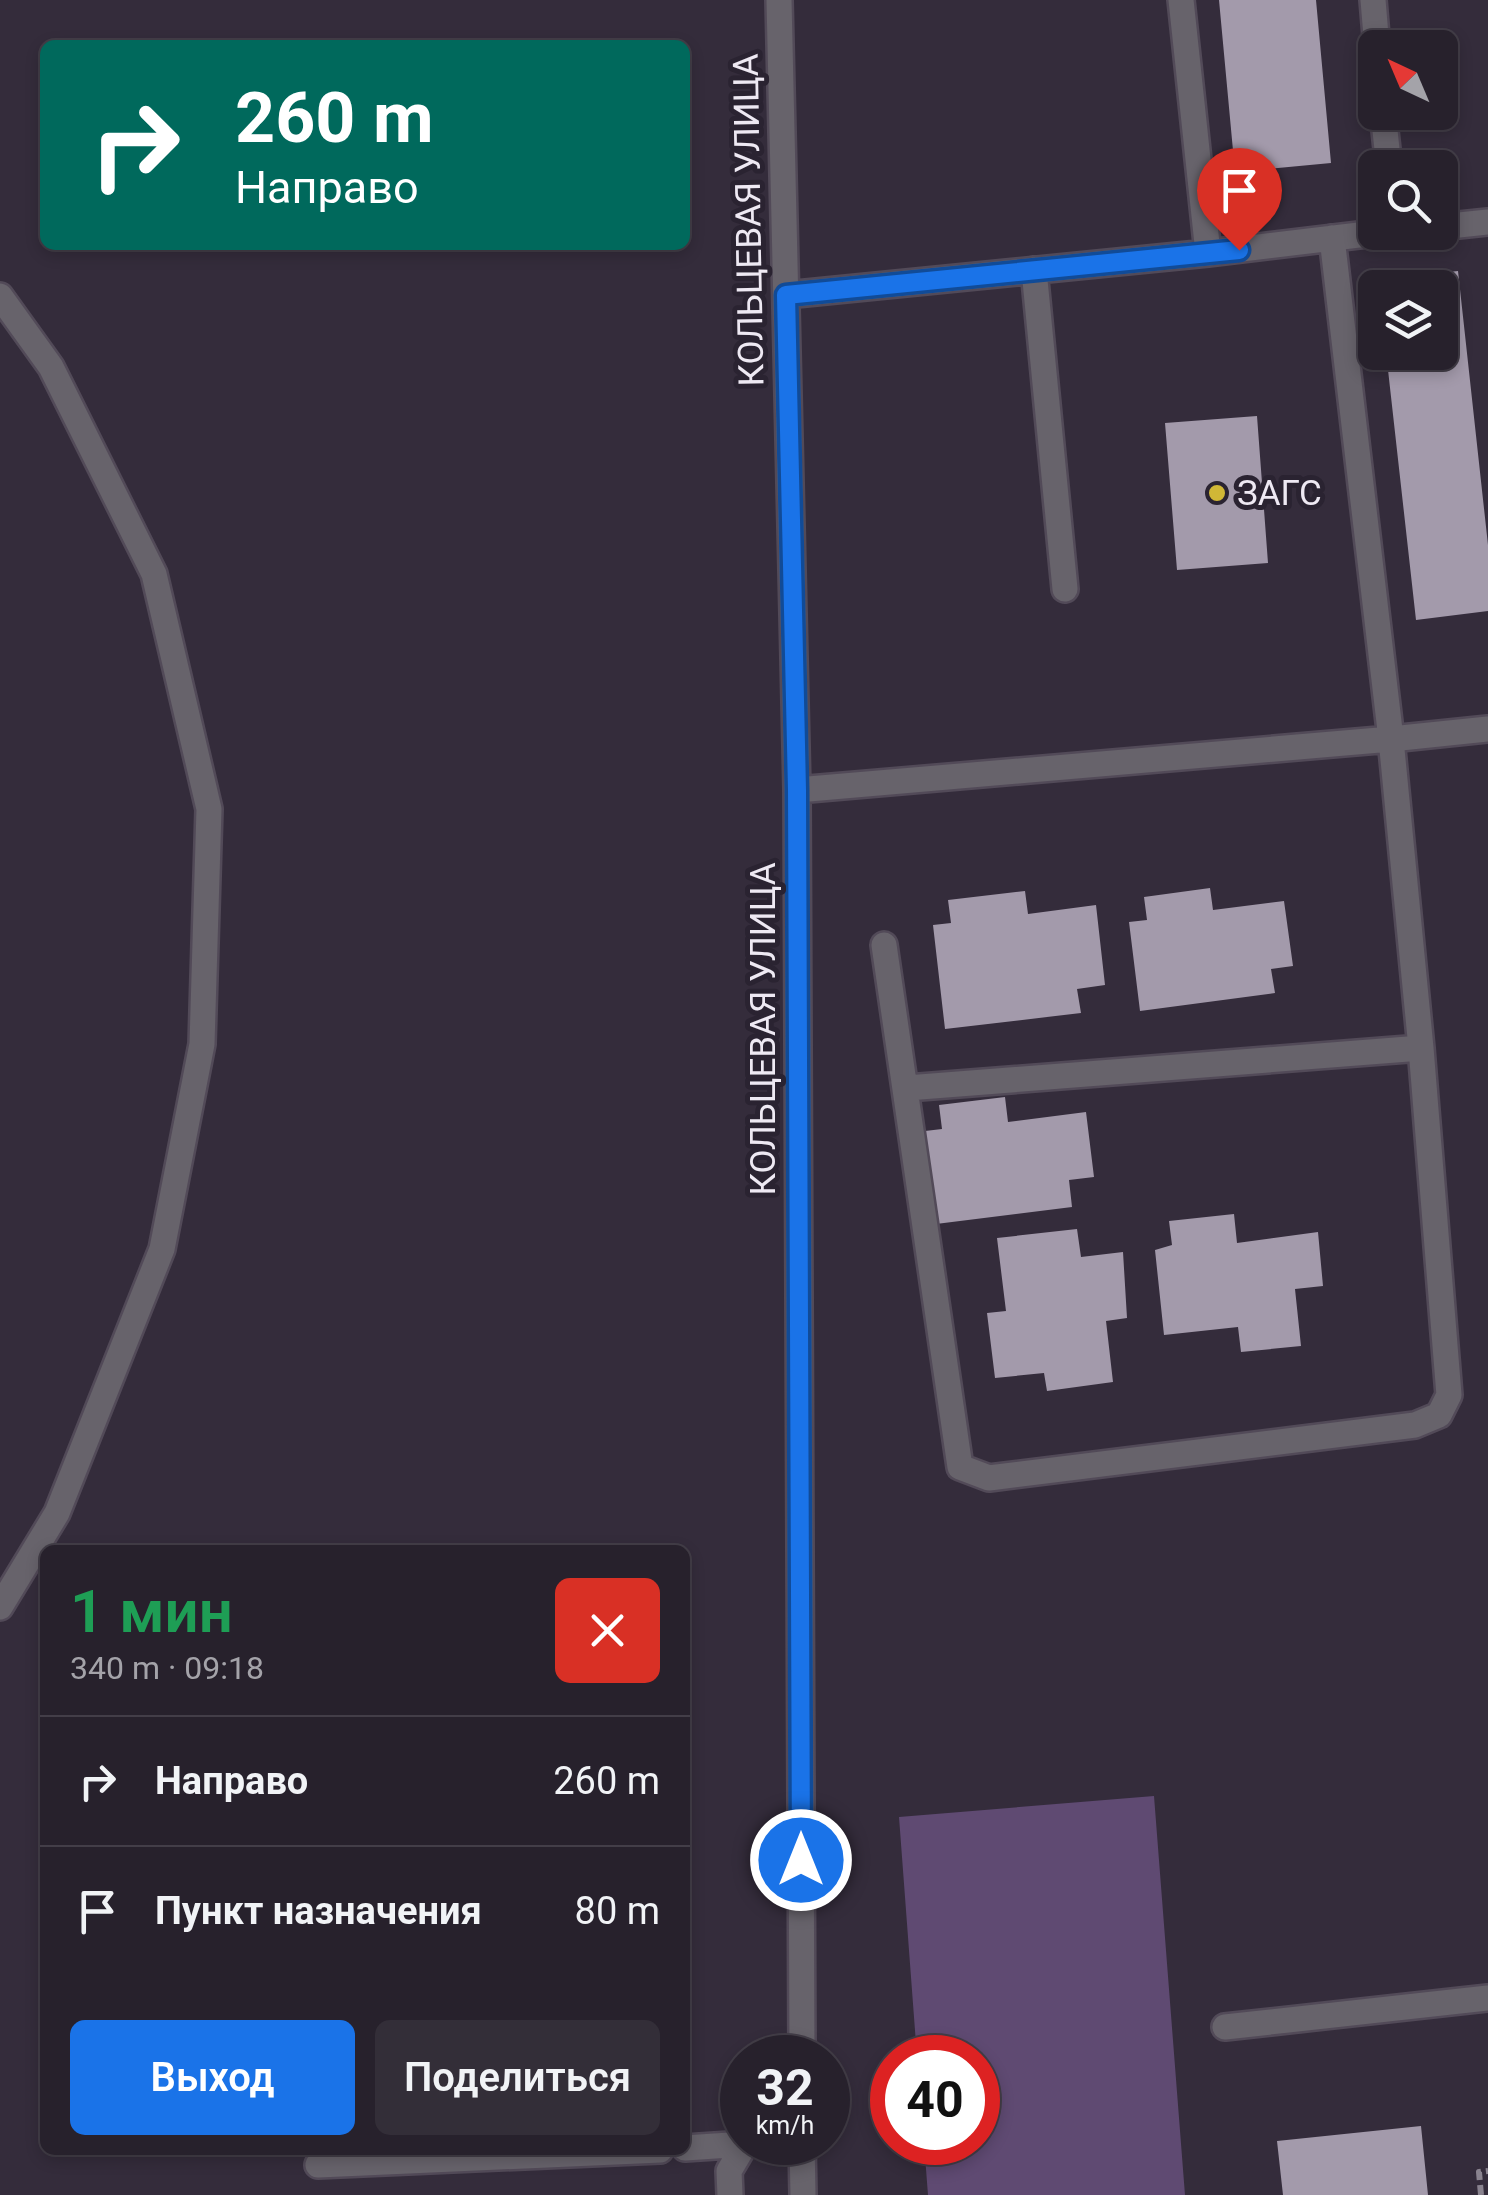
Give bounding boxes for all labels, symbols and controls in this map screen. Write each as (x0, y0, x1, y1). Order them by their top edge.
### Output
north arrow (1358, 30, 1458, 130)
map controls (1358, 30, 1458, 370)
street label: КОЛЬЦЕВАЯ УЛИЦА (726, 53, 772, 387)
text: 260 m (235, 77, 434, 159)
icon: right (70, 80, 200, 210)
pin (1197, 148, 1282, 251)
button: search (1358, 150, 1458, 250)
text: Направо (235, 161, 419, 214)
icon: arrive (1212, 163, 1267, 218)
button: layers (1358, 270, 1458, 370)
place label: ЗАГС (1237, 473, 1322, 514)
marker: ЗАГС (1206, 482, 1228, 504)
street label: КОЛЬЦЕВАЯ УЛИЦА (743, 862, 784, 1195)
text: 1 мин (70, 1576, 233, 1647)
button: close (555, 1578, 660, 1683)
text: 340 m · 09:18 (70, 1649, 264, 1687)
icon: right (70, 1754, 125, 1809)
text: Направо (155, 1759, 308, 1803)
text: 260 m (553, 1759, 660, 1803)
position arrow (749, 1808, 853, 1912)
icon: arrive (70, 1884, 125, 1939)
text: Пункт назначения (155, 1889, 482, 1933)
text: 80 m (575, 1889, 660, 1933)
button: Выход (70, 2020, 355, 2135)
button: Поделиться (375, 2020, 660, 2135)
speed limit sign: 40 (870, 2035, 1000, 2165)
text: 32 (756, 2059, 814, 2117)
text: km/h (756, 2111, 814, 2140)

